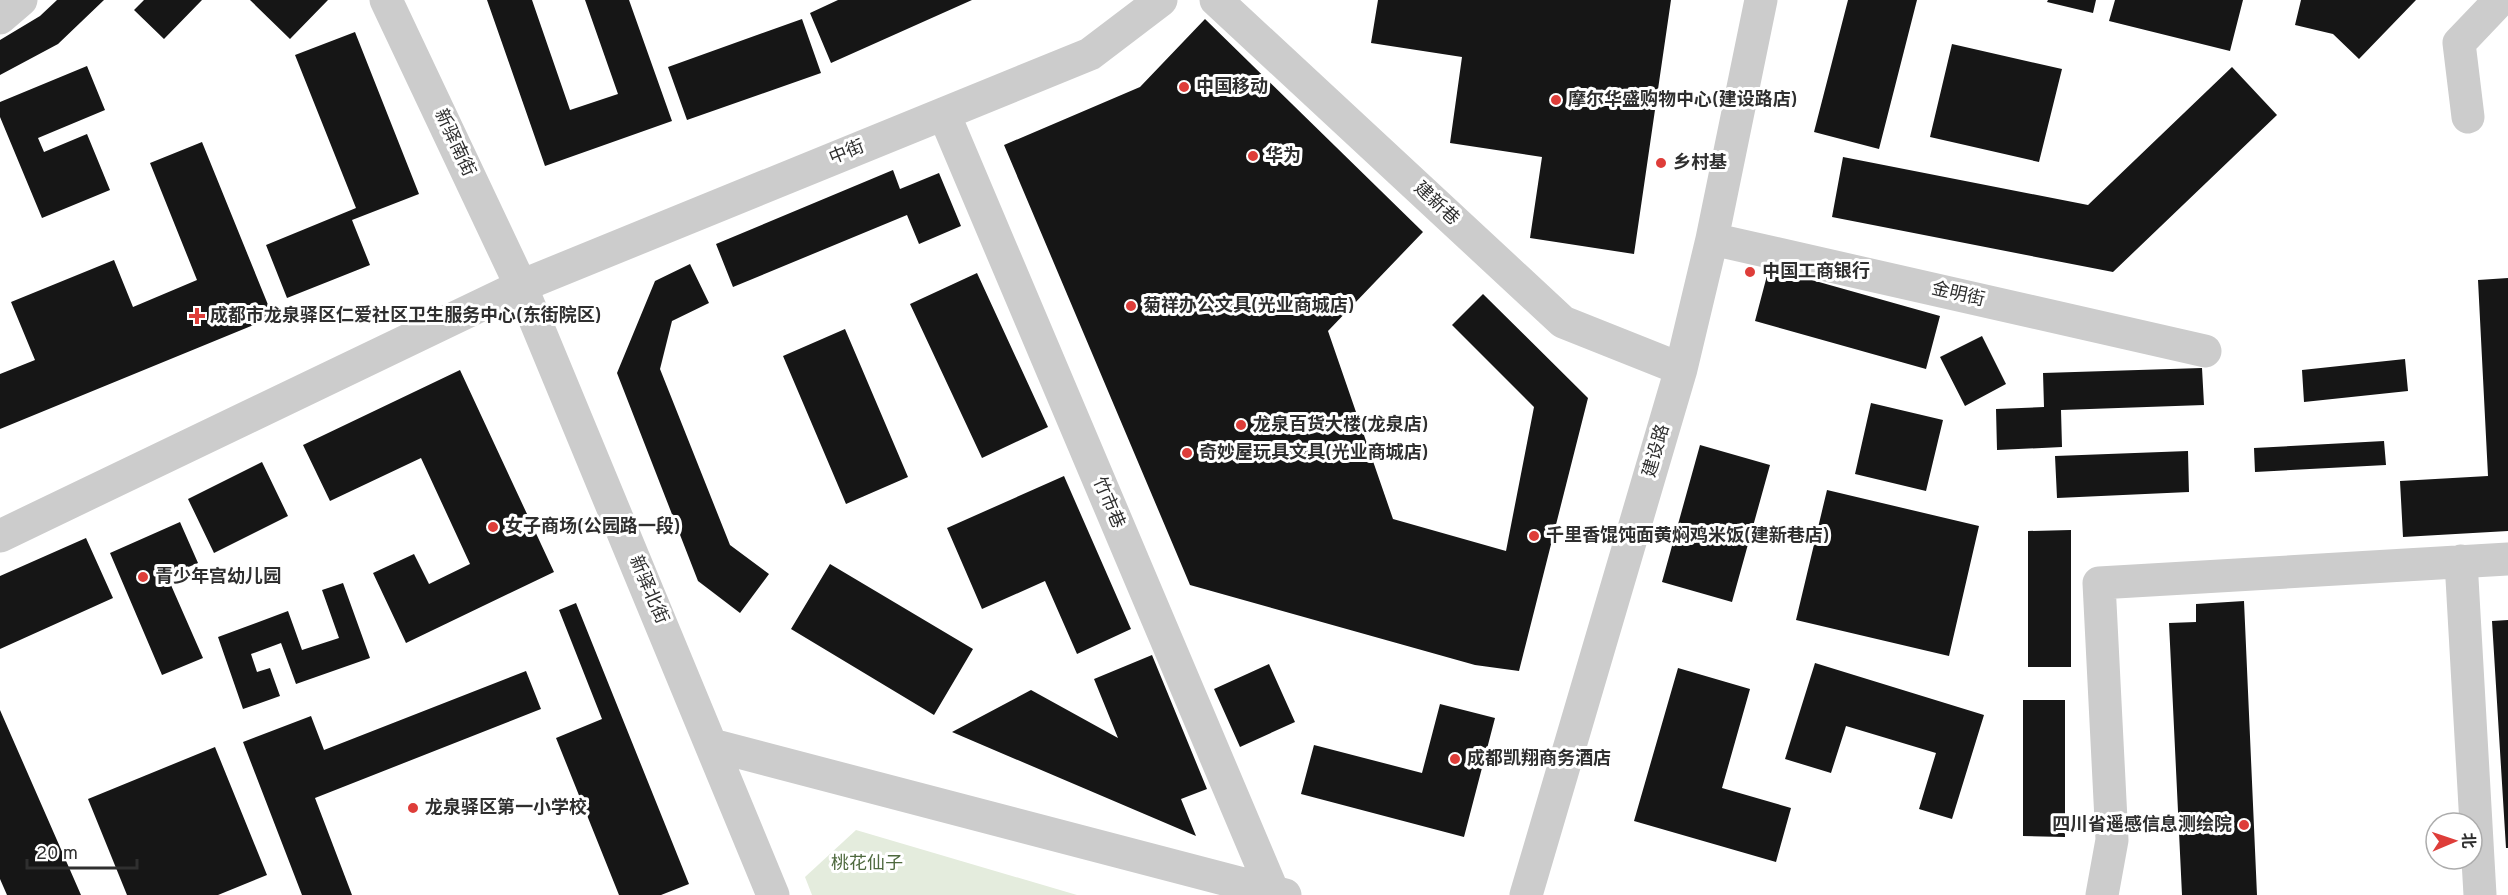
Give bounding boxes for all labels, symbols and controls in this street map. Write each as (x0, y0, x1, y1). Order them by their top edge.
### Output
place label: 中国移动 (1196, 76, 1268, 99)
marker: 中国移动 (1177, 80, 1191, 94)
place label: 摩尔华盛购物中心(建设路店) (1568, 89, 1797, 112)
marker: 摩尔华盛购物中心(建设路店) (1549, 93, 1563, 107)
street label: 新驿南街 (428, 106, 480, 180)
street label: 中街 (826, 136, 868, 170)
place label: 华为 (1265, 145, 1301, 168)
marker: 华为 (1246, 149, 1260, 163)
place label: 乡村基 (1673, 152, 1727, 175)
marker: 乡村基 (1654, 156, 1668, 170)
street label: 建新巷 (1408, 177, 1464, 231)
place label: 中国工商银行 (1762, 260, 1870, 284)
marker: 中国工商银行 (1743, 265, 1757, 279)
street label: 金明街 (1929, 278, 1987, 312)
place label: 菊祥办公文具(光业商城店) (1143, 295, 1354, 318)
marker: 菊祥办公文具(光业商城店) (1124, 299, 1138, 313)
place label: 成都市龙泉驿区仁爱社区卫生服务中心(东街院区) (210, 305, 601, 328)
marker: 成都市龙泉驿区仁爱社区卫生服务中心(东街院区) (188, 307, 206, 325)
place label: 龙泉百货大楼(龙泉店) (1253, 414, 1428, 437)
marker: 龙泉百货大楼(龙泉店) (1234, 418, 1248, 432)
street label: 建设路 (1639, 422, 1675, 480)
place label: 奇妙屋玩具文具(光业商城店) (1199, 442, 1428, 465)
marker: 奇妙屋玩具文具(光业商城店) (1180, 446, 1194, 460)
street label: 竹市巷 (1087, 474, 1129, 532)
place label: 女子商场(公园路一段) (505, 516, 680, 539)
marker: 女子商场(公园路一段) (486, 520, 500, 534)
place label: 千里香馄饨面·黄焖鸡米饭(建新巷店) (1546, 525, 1829, 548)
marker: 千里香馄饨面·黄焖鸡米饭(建新巷店) (1527, 529, 1541, 543)
street label: 新驿北街 (623, 552, 673, 628)
place label: 青少年宫幼儿园 (155, 566, 281, 589)
marker: 青少年宫幼儿园 (136, 570, 150, 584)
place label: 成都凯翔商务酒店 (1467, 748, 1611, 771)
marker: 成都凯翔商务酒店 (1448, 752, 1462, 766)
place label: 龙泉驿区第一小学校 (425, 797, 587, 820)
marker: 龙泉驿区第一小学校 (406, 801, 420, 815)
north arrow (2424, 811, 2484, 871)
place label: 四川省遥感信息测绘院 (2052, 814, 2232, 837)
marker: 四川省遥感信息测绘院 (2237, 818, 2251, 832)
scale bar (27, 832, 136, 870)
text: 北 (2457, 832, 2477, 849)
text: 20 m (36, 843, 78, 866)
park label: 桃花仙子 (831, 853, 903, 876)

